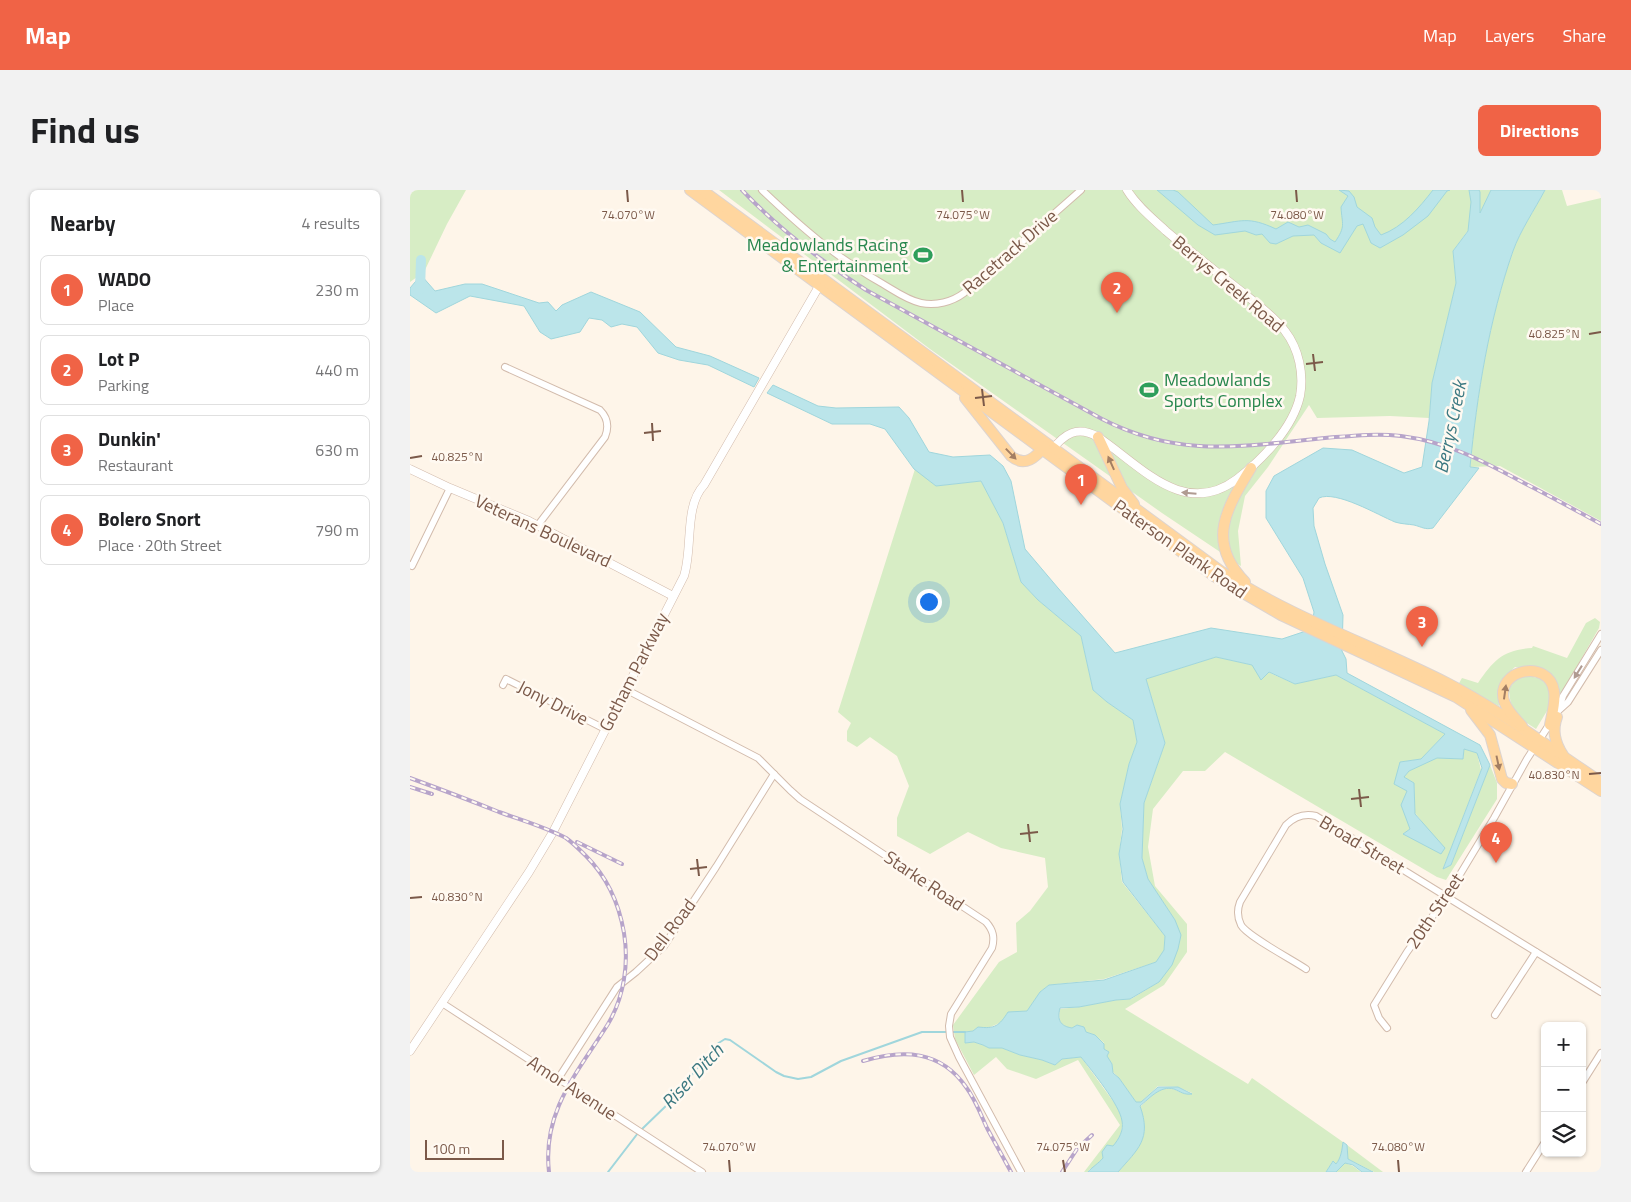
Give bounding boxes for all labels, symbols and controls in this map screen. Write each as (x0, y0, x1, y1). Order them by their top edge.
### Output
text: Map (25, 17, 71, 53)
text: Map (1423, 22, 1457, 49)
text: Layers (1485, 22, 1534, 49)
text: Share (1562, 22, 1606, 49)
text: Find us (30, 103, 140, 157)
button: Directions (1478, 105, 1601, 156)
street label: Racetrack Drive (956, 203, 1063, 301)
text: 74.070°W (601, 205, 655, 224)
text: 74.075°W (936, 205, 990, 224)
text: 74.080°W (1270, 205, 1324, 224)
text: Nearby (50, 207, 115, 239)
text: 4 results (301, 211, 360, 235)
street label: Berrys Creek Road (1166, 229, 1290, 339)
place label: Meadowlands Racing & Entertainment (747, 231, 909, 279)
sports icon: Meadowlands Racing & Entertainment (912, 244, 934, 266)
text: WADO (98, 264, 151, 293)
pin: 2 (1101, 272, 1133, 313)
text: 1 (63, 278, 71, 302)
text: 230 m (315, 278, 359, 302)
text: Place (98, 293, 134, 317)
text: 40.825°N (1528, 324, 1580, 343)
text: Lot P (98, 344, 139, 373)
text: 2 (63, 358, 71, 382)
text: 440 m (315, 358, 359, 382)
place label: Meadowlands Sports Complex (1164, 366, 1283, 414)
text: Parking (98, 373, 149, 397)
water label: Berrys Creek (1426, 375, 1474, 476)
sports icon: Meadowlands Sports Complex (1138, 379, 1160, 401)
text: Dunkin' (98, 424, 161, 453)
text: 3 (63, 438, 71, 462)
text: 630 m (315, 438, 359, 462)
text: 40.825°N (431, 447, 483, 466)
one-way arrow (1005, 448, 1017, 460)
text: Restaurant (98, 453, 173, 477)
one-way arrow (1106, 456, 1114, 470)
pin: 1 (1065, 464, 1097, 505)
street label: Veterans Boulevard (470, 487, 616, 574)
one-way arrow (1181, 489, 1197, 497)
street label: Paterson Plank Road (1108, 492, 1253, 605)
text: Bolero Snort (98, 504, 201, 533)
text: 4 (63, 518, 71, 542)
text: 790 m (315, 518, 359, 542)
text: Place · 20th Street (98, 533, 222, 557)
your location (916, 589, 942, 615)
pin: 3 (1406, 606, 1438, 647)
street label: Gotham Parkway (592, 607, 675, 736)
one-way arrow (1573, 665, 1582, 678)
street label: Jony Drive (513, 673, 593, 732)
one-way arrow (1502, 684, 1510, 700)
one-way arrow (1494, 755, 1502, 771)
text: 40.830°N (1528, 765, 1580, 784)
street label: Broad Street (1314, 808, 1411, 881)
pin: 4 (1480, 822, 1512, 863)
street label: Starke Road (879, 844, 970, 917)
street label: 20th Street (1399, 867, 1470, 954)
text: 40.830°N (431, 887, 483, 906)
street label: Dell Road (637, 893, 702, 967)
map controls (1541, 1022, 1586, 1157)
button: + (1541, 1022, 1586, 1067)
water label: Riser Ditch (654, 1036, 730, 1115)
street label: Amor Avenue (522, 1049, 622, 1127)
button: − (1541, 1067, 1586, 1112)
button: layers (1541, 1112, 1586, 1157)
scale bar (425, 1137, 504, 1160)
text: 74.070°W (702, 1137, 756, 1156)
text: 74.075°W (1036, 1137, 1090, 1156)
text: 74.080°W (1371, 1137, 1425, 1156)
text: 100 m (432, 1138, 470, 1159)

